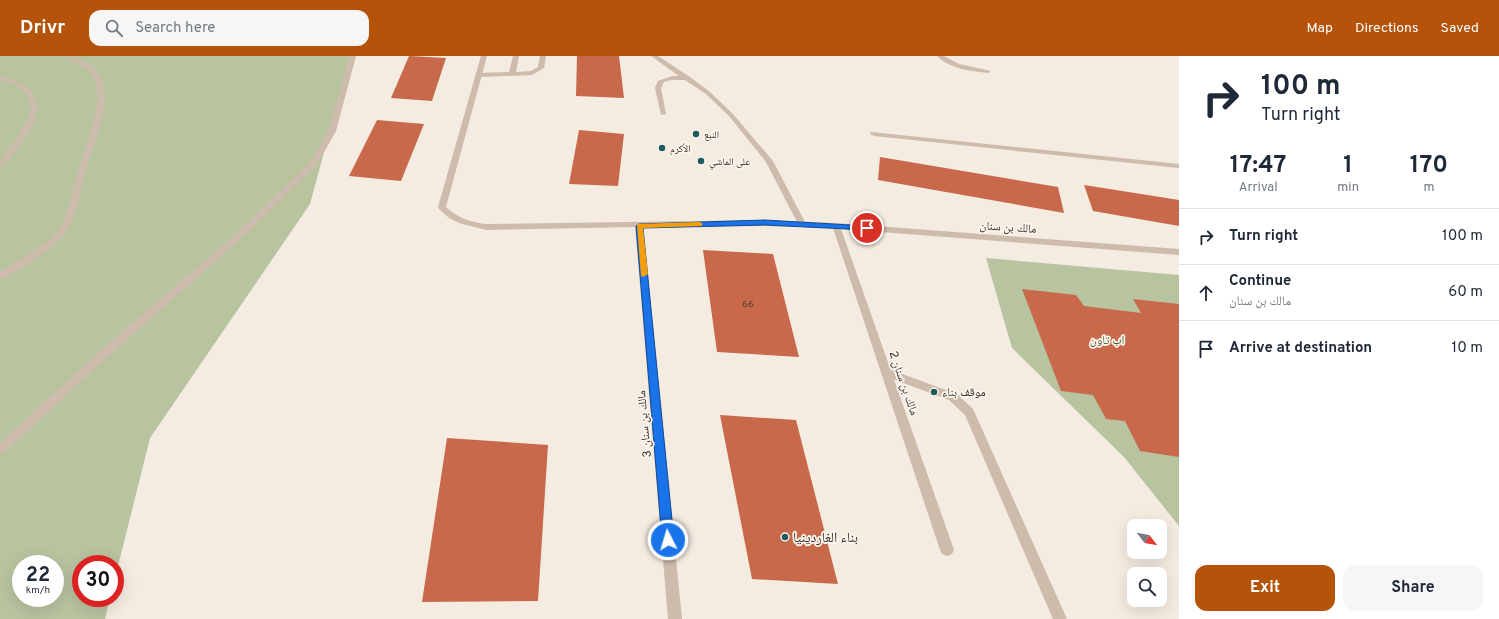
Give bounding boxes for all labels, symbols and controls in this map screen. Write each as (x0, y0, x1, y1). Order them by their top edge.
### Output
search box (89, 10, 369, 46)
text: Drivr (20, 16, 65, 40)
icon: search (103, 17, 125, 39)
text: Search here (135, 19, 215, 38)
text: Map (1307, 20, 1333, 37)
text: Directions (1355, 20, 1419, 37)
text: Saved (1441, 20, 1479, 37)
text: 100 m (1261, 69, 1341, 105)
icon: right (1195, 72, 1247, 124)
text: Turn right (1261, 104, 1341, 127)
marker: النبع (691, 129, 701, 139)
place label: النبع (704, 129, 719, 142)
marker: الأكرم (657, 143, 667, 153)
place label: الأكرم (670, 143, 691, 156)
text: 17:47 (1230, 151, 1286, 181)
text: 1 (1343, 151, 1353, 181)
text: 170 (1410, 151, 1448, 181)
marker: على الماشي (696, 156, 706, 166)
place label: على الماشي (709, 156, 750, 170)
text: Arrival (1239, 180, 1278, 196)
text: min (1337, 180, 1359, 196)
text: m (1423, 180, 1434, 196)
pin (850, 211, 884, 245)
icon: arrive (856, 217, 878, 239)
street label: مالك بن سنان (979, 218, 1037, 238)
icon: right (1195, 226, 1217, 248)
text: Turn right (1229, 227, 1298, 246)
text: 100 m (1442, 227, 1483, 246)
text: Continue (1229, 272, 1291, 291)
icon: ahead (1195, 282, 1217, 304)
text: 60 m (1448, 283, 1483, 302)
text: مالك بن سنان (1229, 294, 1291, 310)
house number: 66 (742, 298, 754, 311)
park label: اب تاون (1090, 333, 1125, 349)
icon: arrive (1195, 338, 1217, 360)
text: Arrive at destination (1229, 339, 1372, 358)
text: 10 m (1452, 339, 1483, 358)
street label: مالك بن سنان 2 (885, 349, 922, 418)
place label: موقف بناء (942, 385, 986, 401)
marker: موقف بناء (929, 387, 939, 397)
street label: مالك بن سنان 3 (634, 390, 656, 458)
position arrow (647, 519, 689, 561)
north arrow (1127, 519, 1167, 559)
map controls (1127, 519, 1167, 607)
place label: بناء الغاردينيا (793, 530, 858, 547)
marker: بناء الغاردينيا (780, 532, 790, 542)
speed limit sign: 30 (72, 555, 124, 607)
text: 22 (26, 563, 50, 589)
button: Exit (1195, 565, 1335, 611)
button: Share (1343, 565, 1483, 611)
button: search (1127, 567, 1167, 607)
text: km/h (26, 584, 50, 597)

